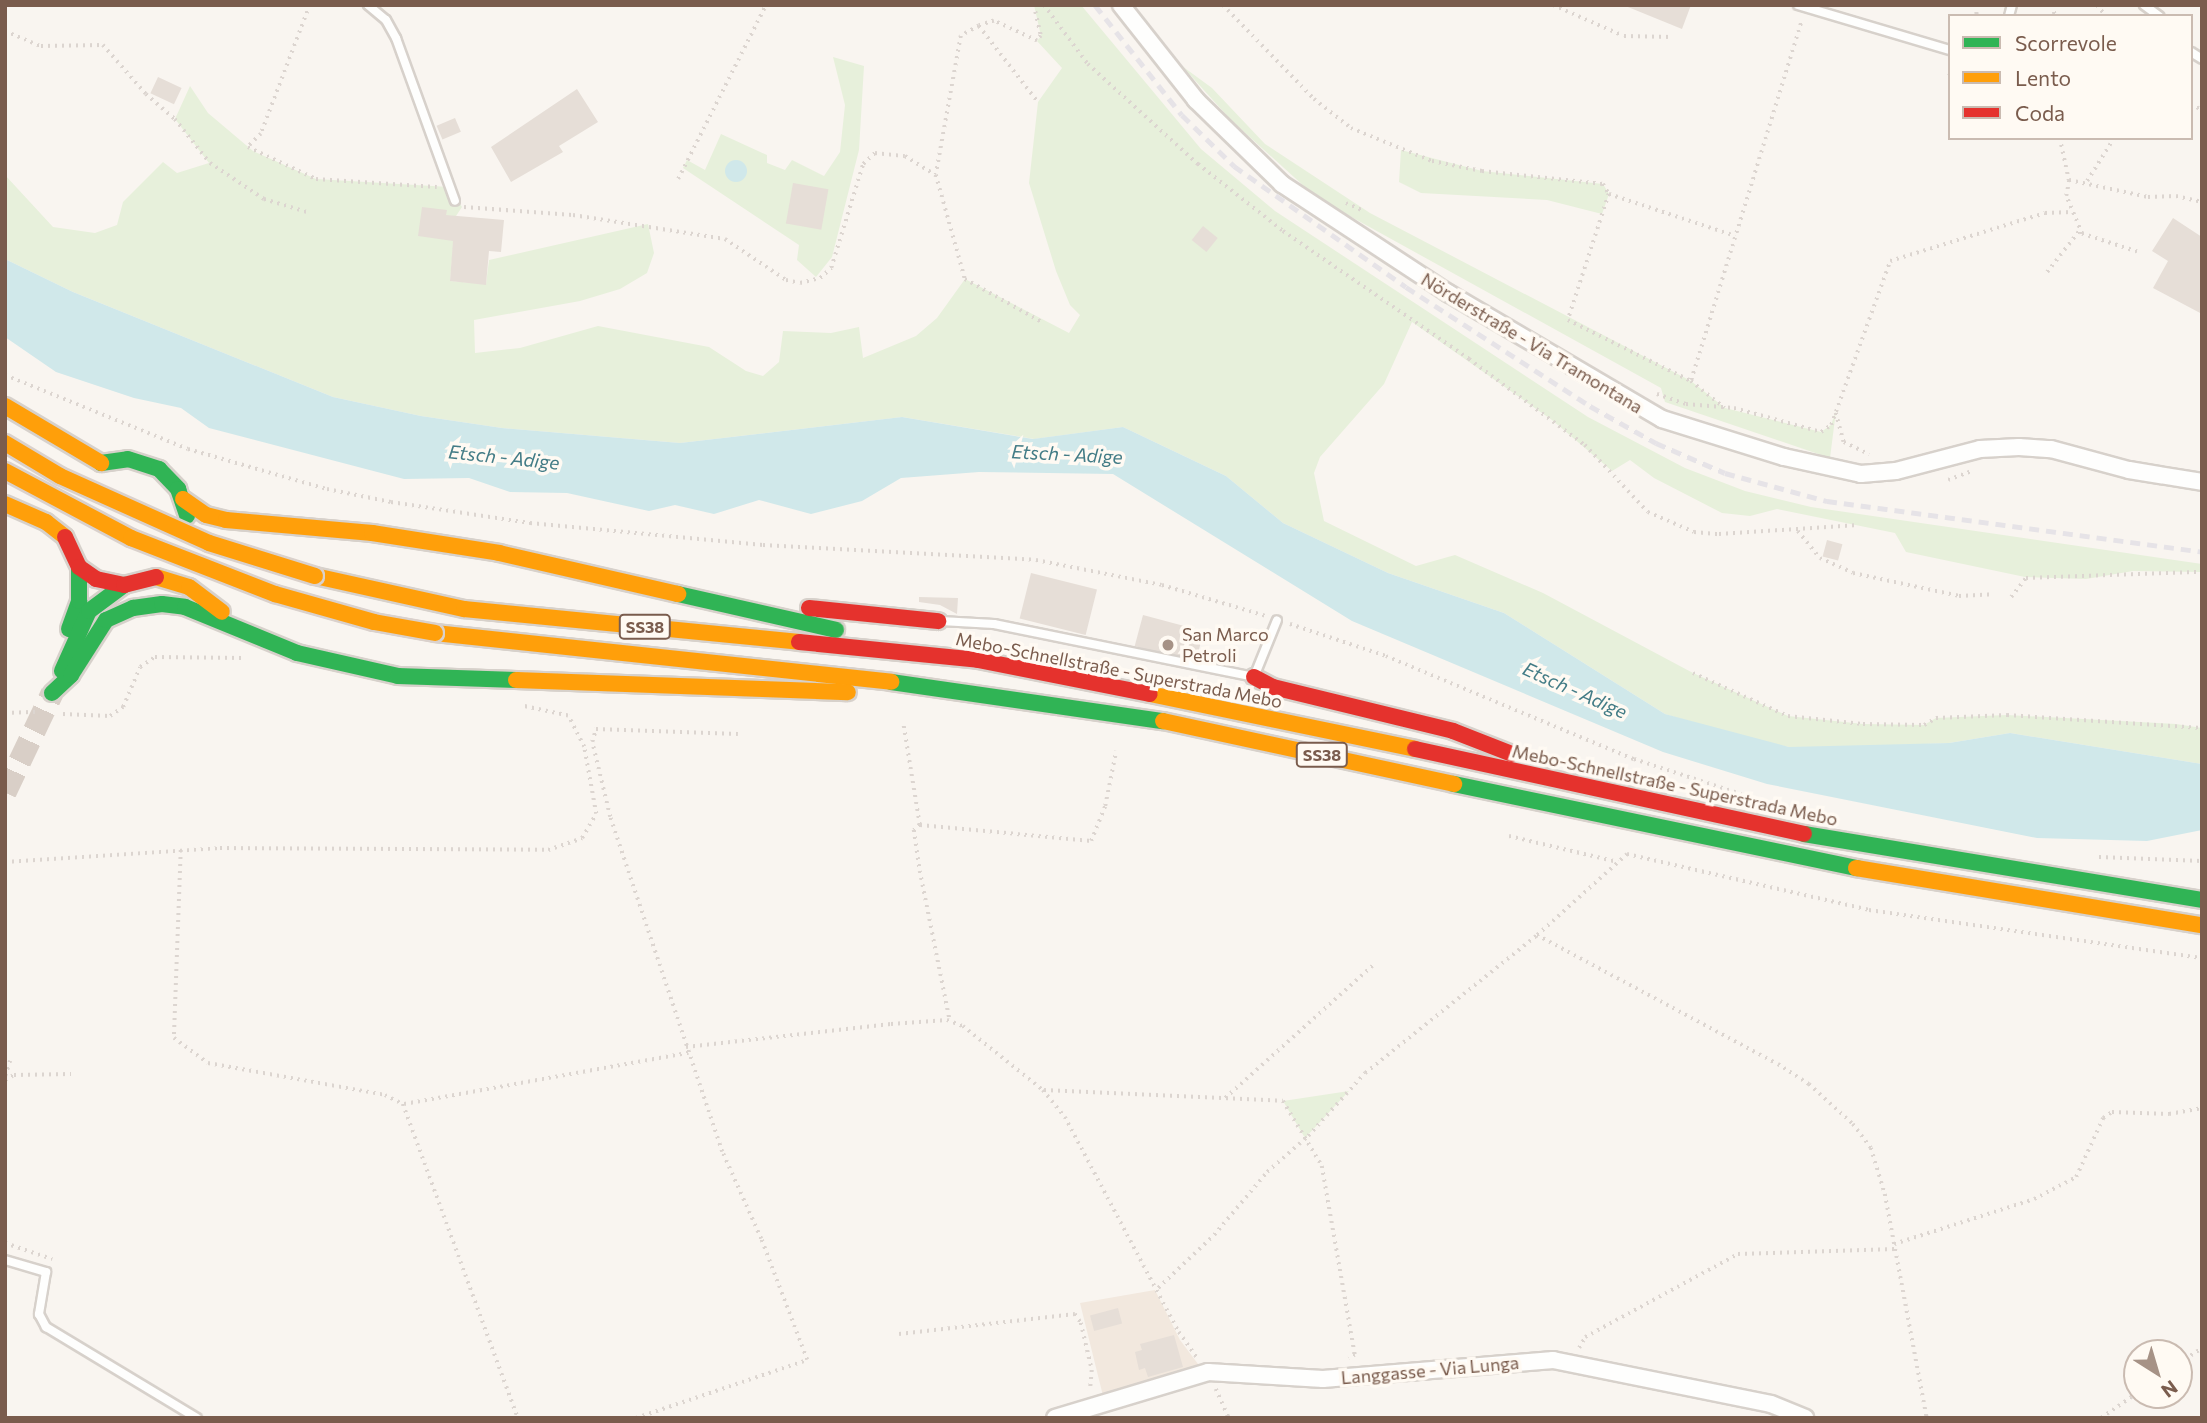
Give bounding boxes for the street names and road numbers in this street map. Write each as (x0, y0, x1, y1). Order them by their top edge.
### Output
street label: Nörderstraße - Via Tramontana (1417, 268, 1647, 418)
road number: SS38 (619, 614, 671, 640)
street label: Mebo-Schnellstraße - Superstrada Mebo (954, 628, 1284, 712)
street label: Mebo-Schnellstraße - Superstrada Mebo (1510, 740, 1840, 830)
road number: SS38 (1296, 742, 1348, 768)
street label: Langgasse - Via Lunga (1340, 1351, 1520, 1389)

